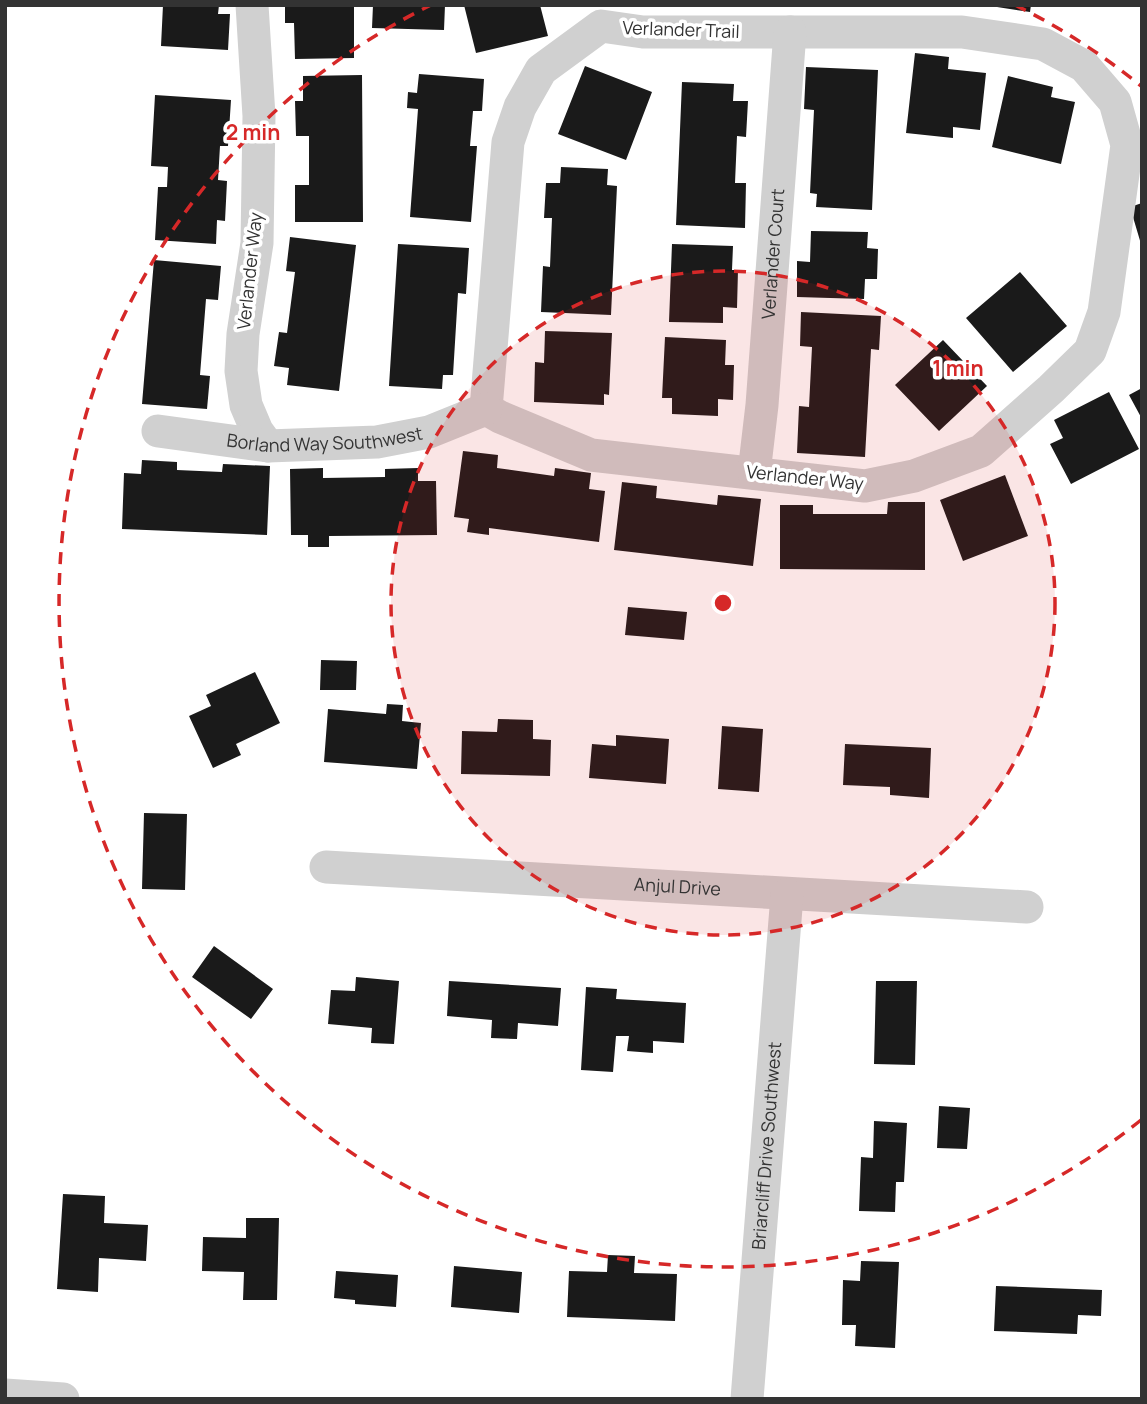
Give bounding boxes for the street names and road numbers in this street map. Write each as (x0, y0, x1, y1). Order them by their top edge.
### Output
street label: Verlander Trail (622, 15, 740, 43)
street label: Verlander Court (755, 188, 789, 320)
street label: Verlander Way (231, 211, 267, 331)
street label: Borland Way Southwest (225, 420, 425, 457)
street label: Verlander Way (745, 459, 865, 495)
street label: Anjul Drive (633, 872, 722, 901)
street label: Briarcliff Drive Southwest (746, 1041, 786, 1251)

